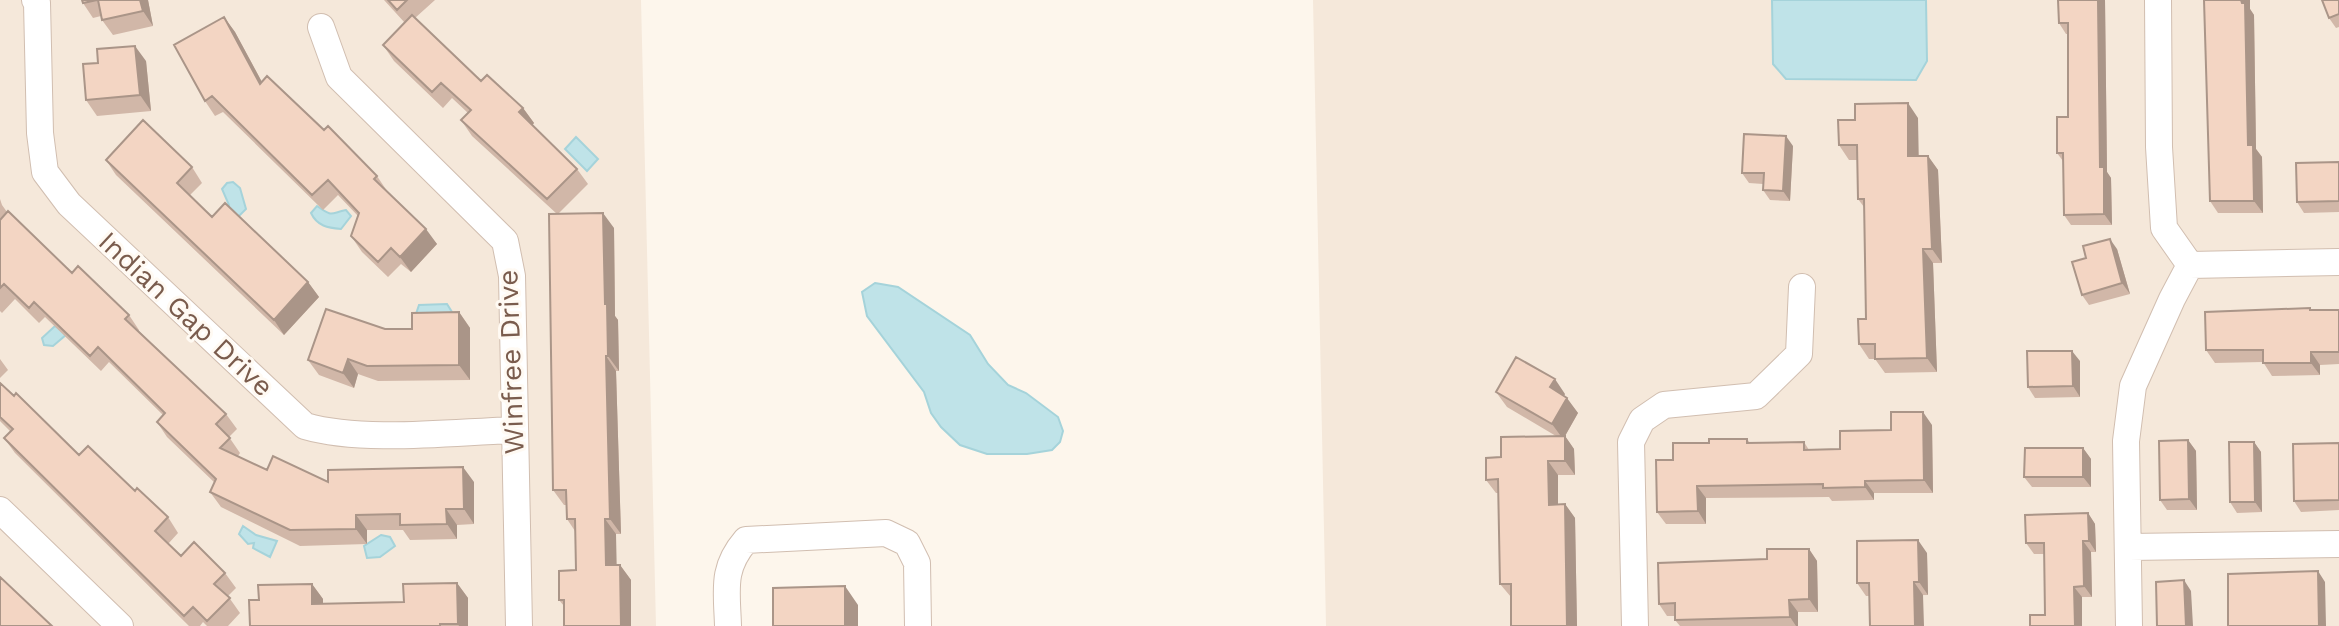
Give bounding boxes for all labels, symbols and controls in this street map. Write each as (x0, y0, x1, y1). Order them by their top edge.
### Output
street label: Indian Gap Drive (92, 225, 280, 403)
street label: Winfree Drive (491, 269, 531, 455)

